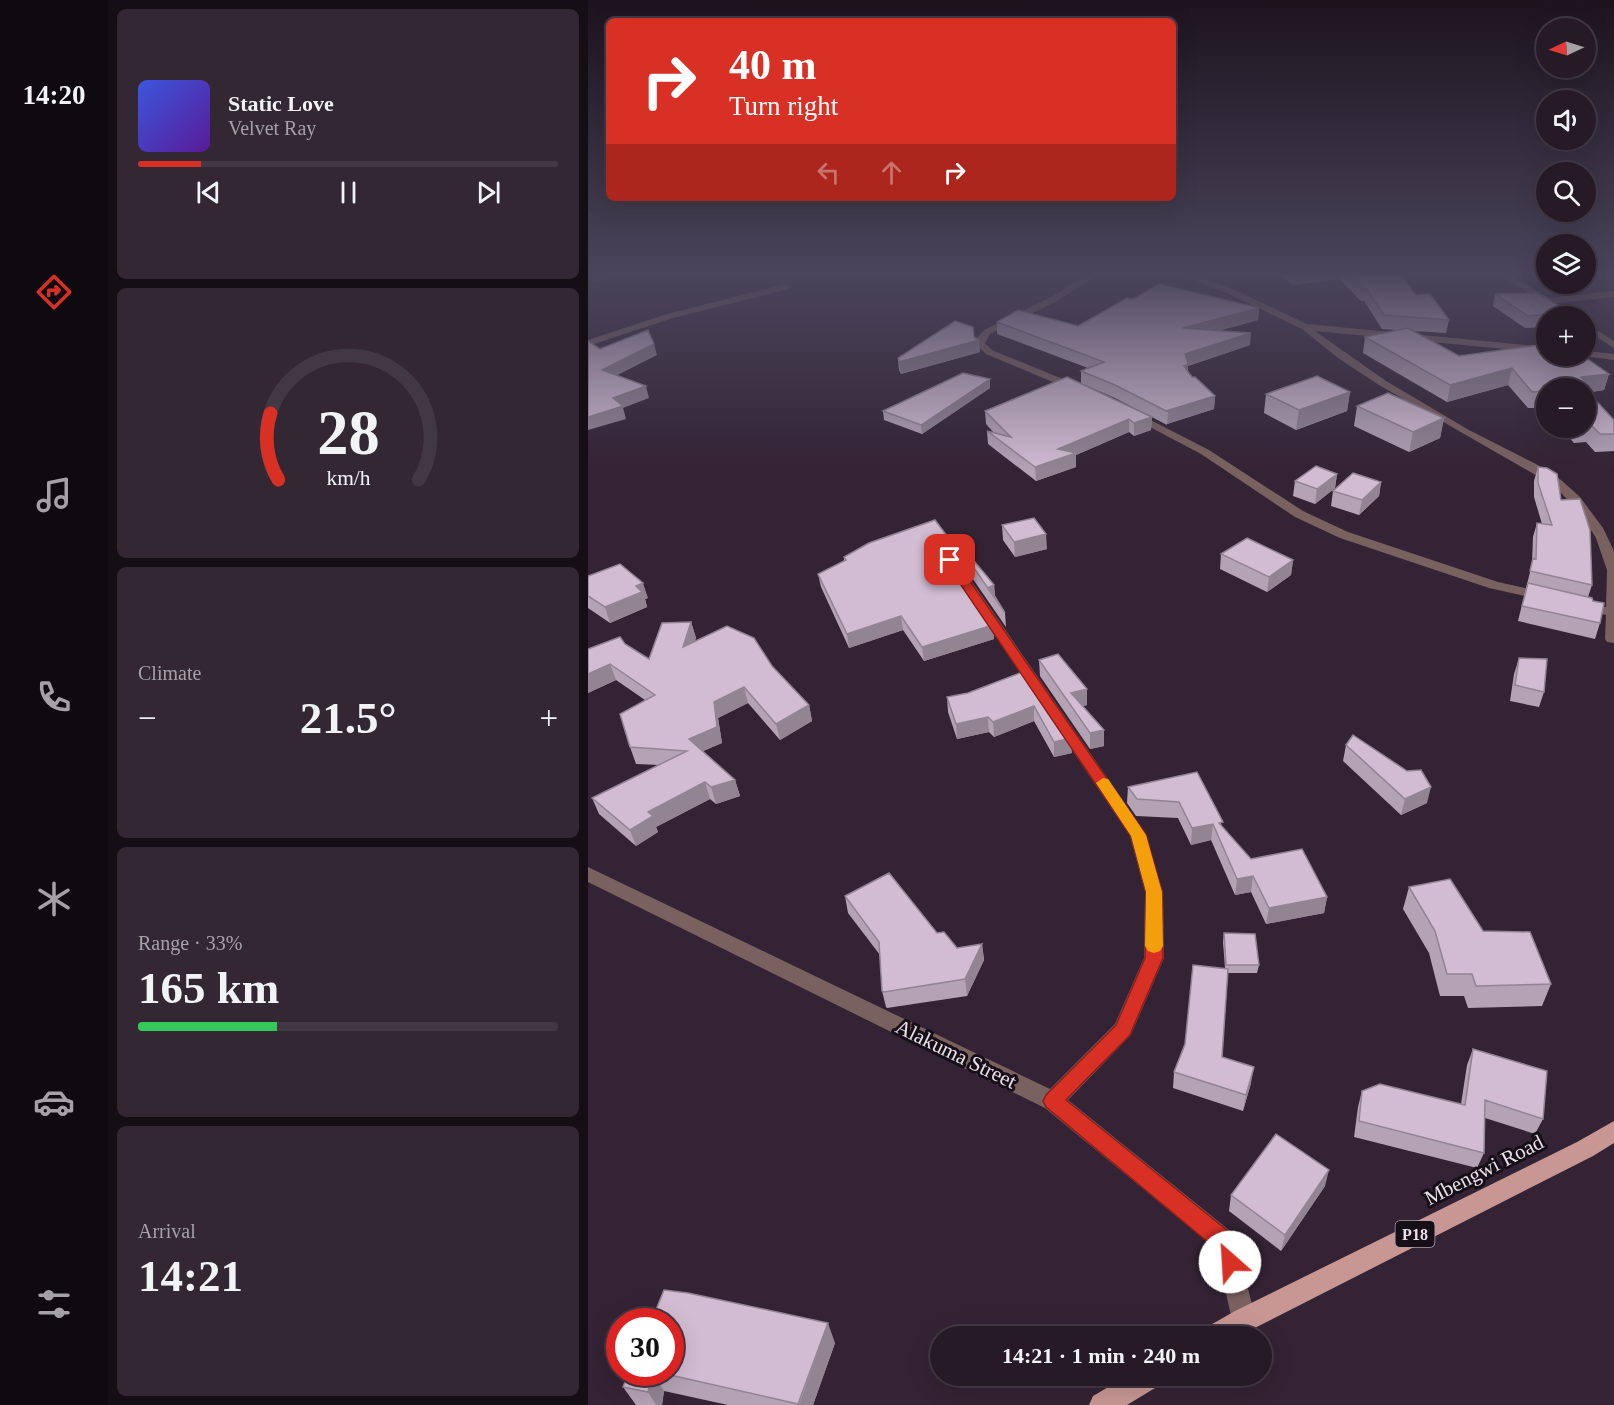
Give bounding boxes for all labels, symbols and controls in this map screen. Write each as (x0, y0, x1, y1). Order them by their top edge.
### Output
north arrow (1536, 18, 1596, 78)
map controls (1536, 18, 1596, 438)
icon: right (630, 42, 708, 120)
text: 40 m (729, 42, 817, 88)
text: 14:20 (23, 80, 86, 110)
button: sound (1536, 90, 1596, 150)
text: Static Love (228, 91, 334, 116)
text: Turn right (729, 91, 838, 121)
text: Velvet Ray (228, 117, 316, 139)
icon: left (812, 156, 845, 189)
icon: ahead (875, 156, 908, 189)
icon: right (938, 156, 971, 189)
button: search (1536, 162, 1596, 222)
icon: previous (192, 176, 225, 209)
icon: pause (332, 176, 365, 209)
icon: next (472, 176, 505, 209)
button: layers (1536, 234, 1596, 294)
icon: directions (33, 271, 75, 313)
button: + (1536, 306, 1596, 366)
button: − (1536, 378, 1596, 438)
text: 28 (317, 398, 379, 467)
text: km/h (326, 467, 370, 491)
icon: music (33, 474, 75, 516)
pin (924, 534, 975, 585)
icon: arrive (933, 543, 966, 576)
text: Climate (138, 662, 201, 684)
icon: phone (33, 676, 75, 718)
text: 21.5° (300, 693, 396, 743)
text: − (138, 700, 157, 736)
text: + (539, 700, 558, 736)
icon: climate (33, 878, 75, 920)
text: Range · 33% (138, 932, 242, 954)
text: 165 km (138, 963, 279, 1013)
street label: Alakuma Street (892, 1014, 1020, 1094)
icon: car (33, 1081, 75, 1123)
street label: Mbengwi Road (1421, 1130, 1548, 1210)
text: Arrival (138, 1220, 196, 1242)
road number: P18 (1396, 1221, 1434, 1247)
position arrow (1198, 1230, 1262, 1294)
text: 14:21 (138, 1251, 243, 1301)
icon: filters (33, 1283, 75, 1325)
speed limit sign: 30 (606, 1308, 684, 1386)
text: 14:21 · 1 min · 240 m (1002, 1343, 1200, 1368)

